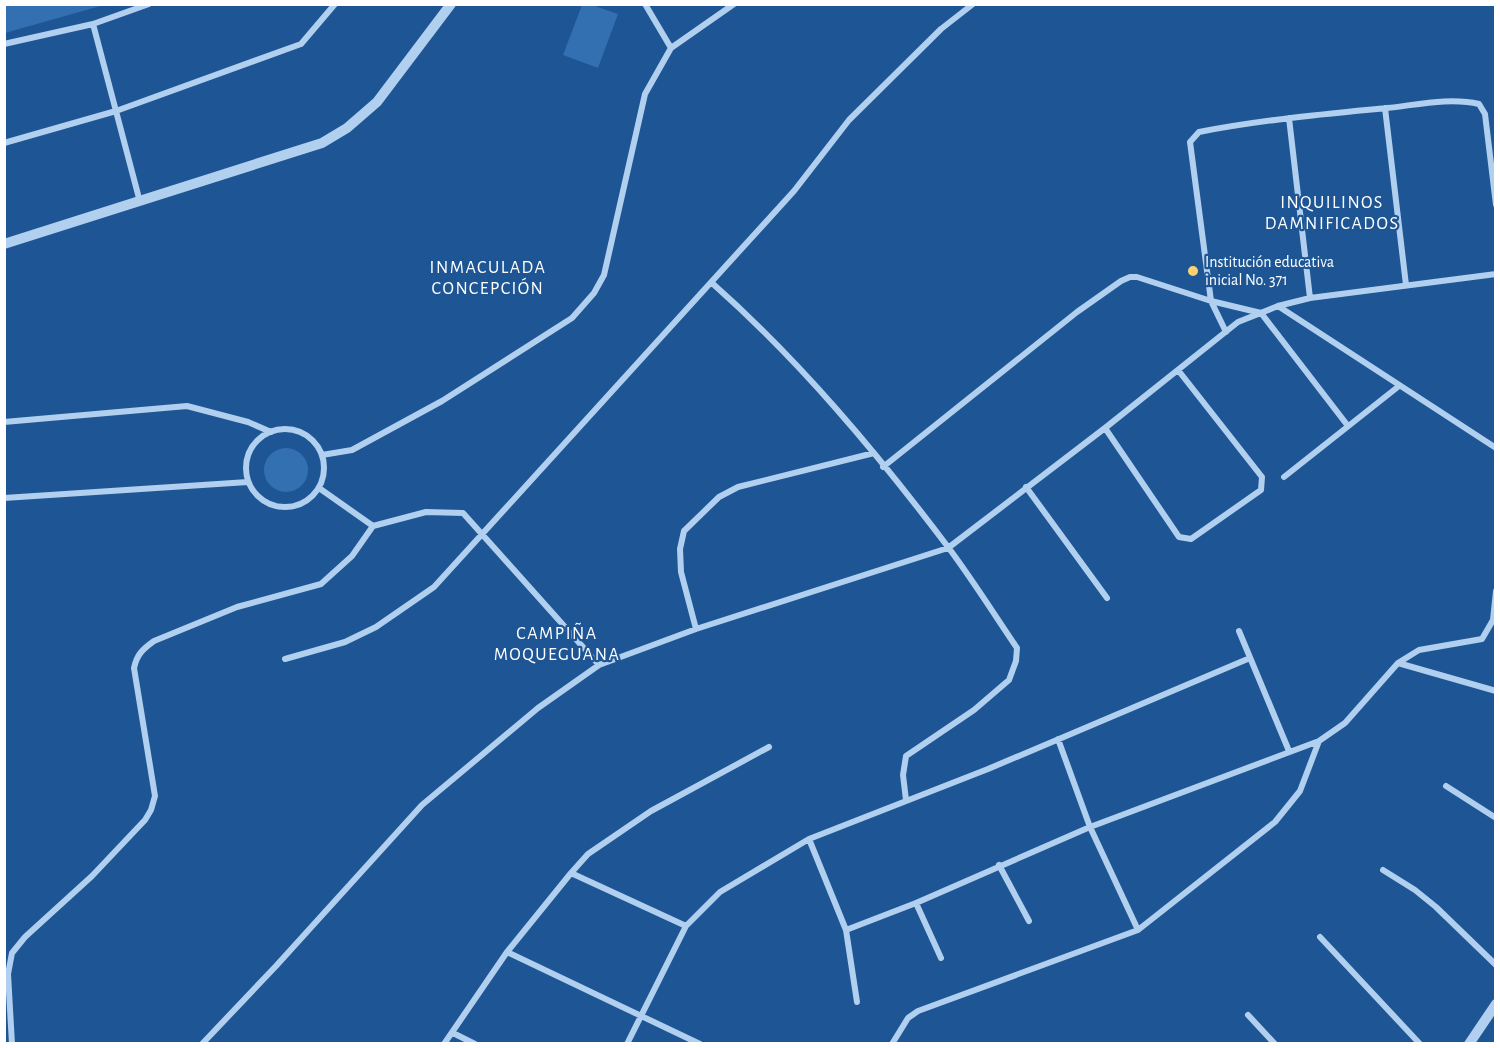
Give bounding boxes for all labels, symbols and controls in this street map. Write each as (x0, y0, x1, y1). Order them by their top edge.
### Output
district label: INQUILINOS DAMNIFICADOS (1265, 194, 1399, 233)
place label: Institución educativa inicial No. 371 (1205, 254, 1334, 288)
district label: INMACULADA CONCEPCIÓN (430, 259, 546, 298)
marker: Institución educativa inicial No. 371 (1186, 264, 1200, 278)
district label: CAMPIÑA MOQUEGUANA (494, 622, 620, 664)

